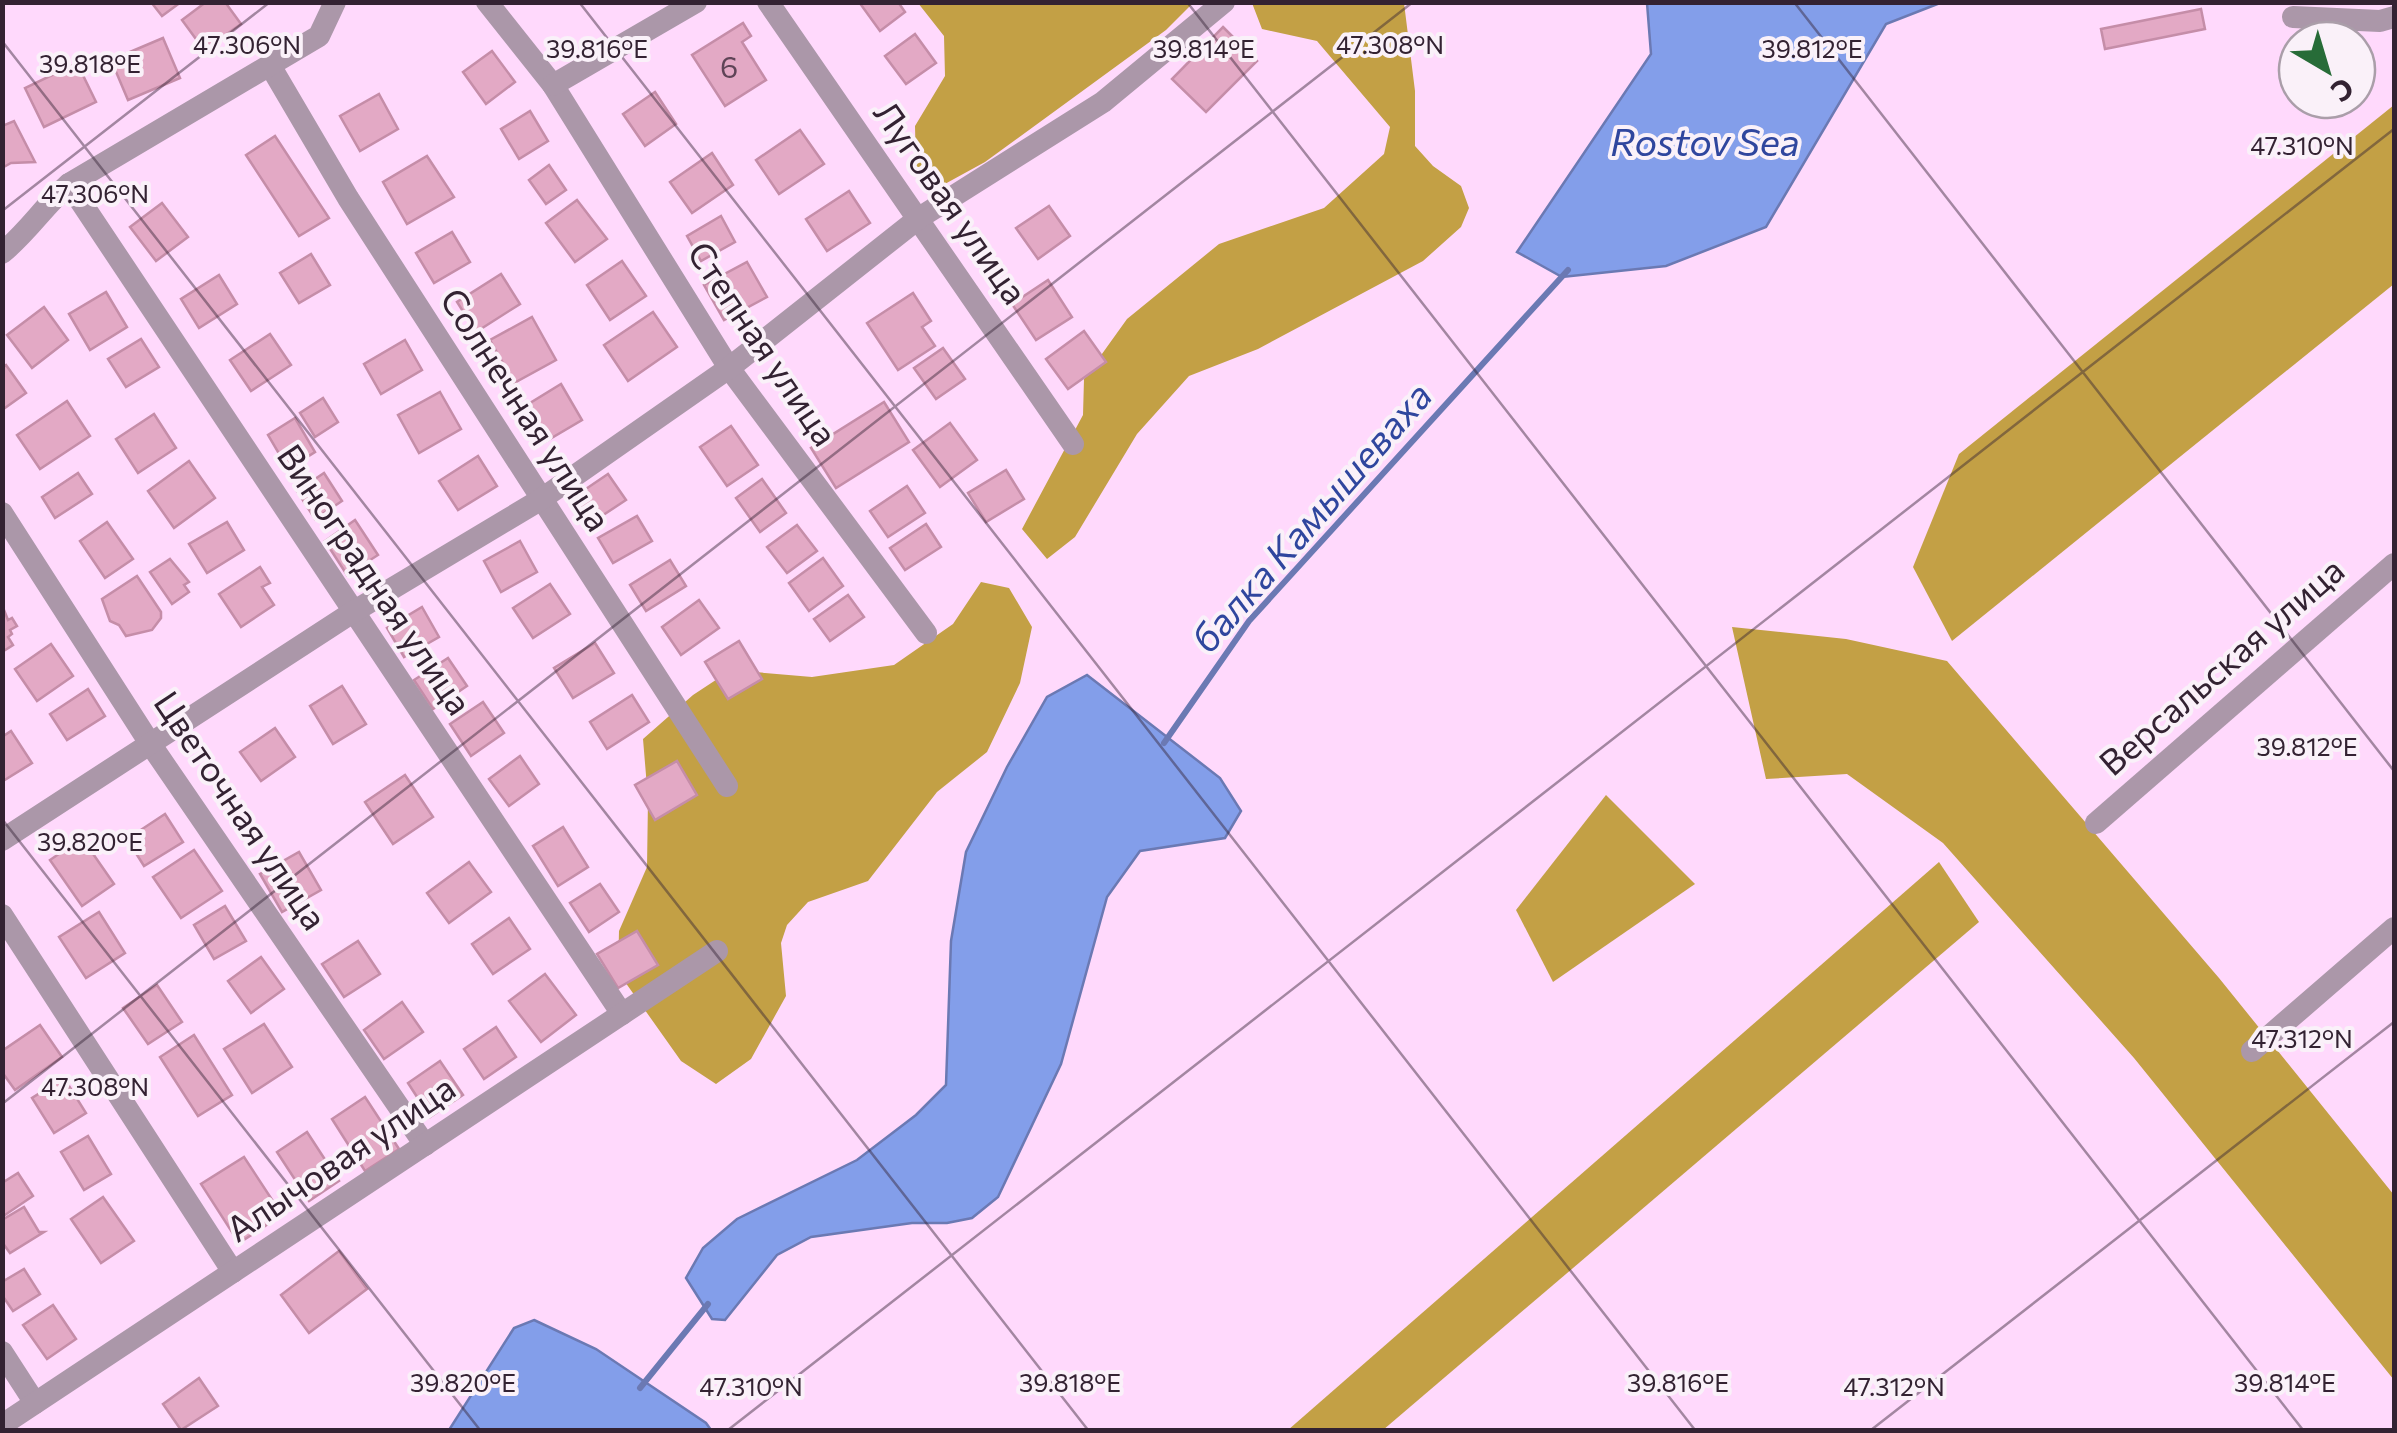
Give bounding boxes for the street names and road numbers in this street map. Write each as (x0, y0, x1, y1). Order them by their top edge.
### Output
street label: Луговая улица (866, 92, 1038, 311)
street label: Степная улица (680, 232, 848, 453)
street label: Солнечная улица (433, 279, 622, 538)
street label: Виноградная улица (270, 435, 482, 722)
street label: Версальская улица (2089, 547, 2352, 783)
street label: Цветочная улица (146, 682, 338, 937)
street label: Алычовая улица (217, 1065, 462, 1249)

